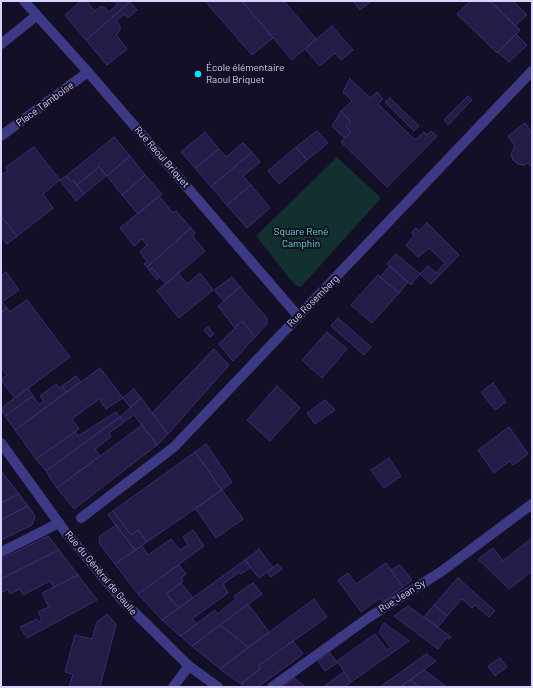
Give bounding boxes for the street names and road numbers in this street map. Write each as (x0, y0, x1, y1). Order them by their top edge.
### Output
street label: Place Tamboise (14, 79, 76, 129)
street label: Rue Raoul Briquet (132, 124, 192, 190)
street label: Rue Rosemberg (285, 273, 341, 329)
street label: Rue du Général de Gaulle (62, 529, 140, 617)
street label: Rue Jean Sy (376, 577, 428, 615)

